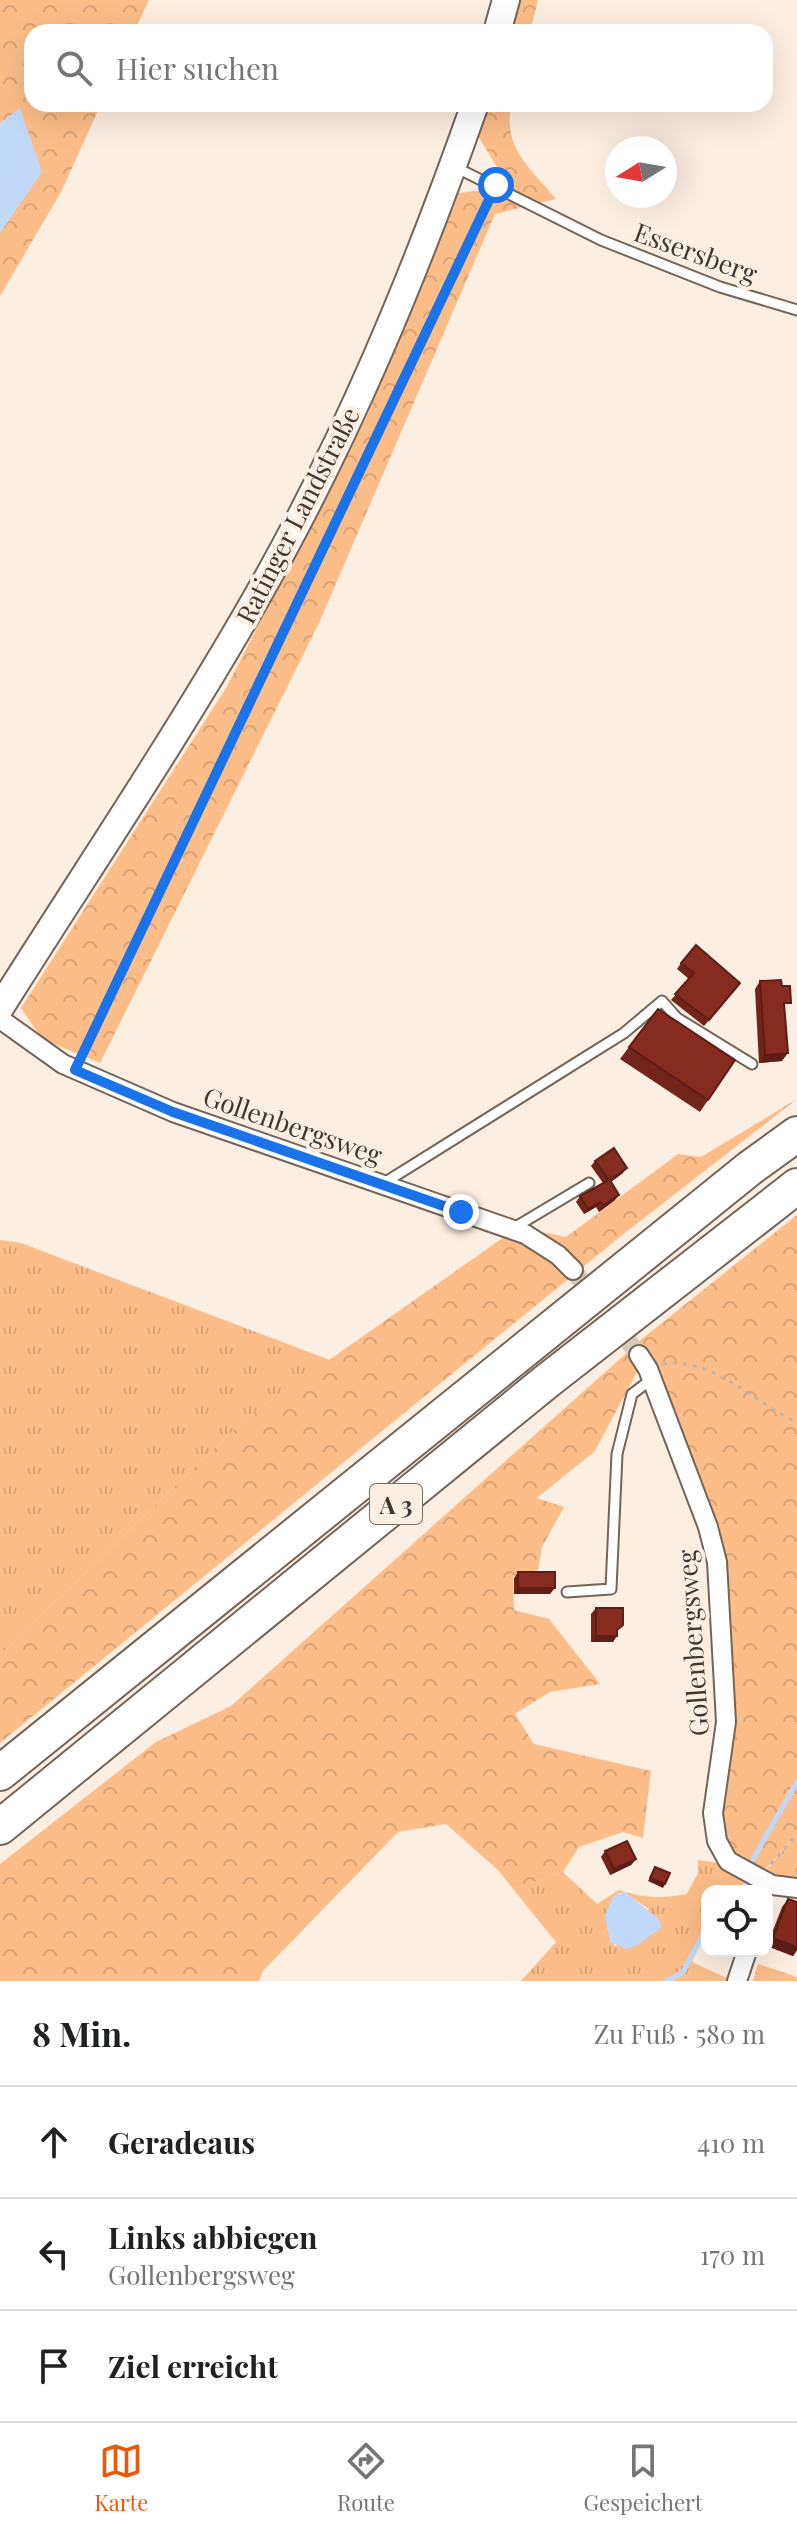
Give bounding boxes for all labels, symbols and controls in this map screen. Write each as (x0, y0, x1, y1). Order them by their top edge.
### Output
search box (24, 24, 773, 112)
icon: search (52, 46, 96, 90)
text: Hier suchen (116, 48, 279, 88)
north arrow (605, 136, 677, 208)
route start (478, 167, 514, 203)
street label: Essersberg (630, 214, 763, 291)
street label: Ratinger Landstraße (227, 401, 367, 629)
street label: Gollenbergsweg (199, 1078, 387, 1172)
route end (443, 1194, 479, 1230)
road number: A 3 (370, 1484, 422, 1524)
street label: Gollenbergsweg (668, 1548, 716, 1737)
map controls (701, 1885, 773, 1957)
button: locate (701, 1885, 773, 1957)
text: 8 Min. (32, 2010, 131, 2056)
text: Zu Fuß · 580 m (594, 2016, 765, 2051)
icon: ahead (32, 2120, 76, 2164)
text: Geradeaus (108, 2122, 255, 2162)
text: 410 m (697, 2125, 765, 2160)
text: Links abbiegen (108, 2217, 317, 2257)
icon: left (32, 2232, 76, 2276)
text: 170 m (700, 2237, 765, 2272)
text: Gollenbergsweg (108, 2257, 295, 2292)
icon: arrive (32, 2344, 76, 2388)
text: Ziel erreicht (108, 2346, 278, 2386)
tab: Karte (94, 2439, 148, 2517)
tab: Route (337, 2439, 395, 2517)
tab: Gespeichert (584, 2439, 703, 2517)

